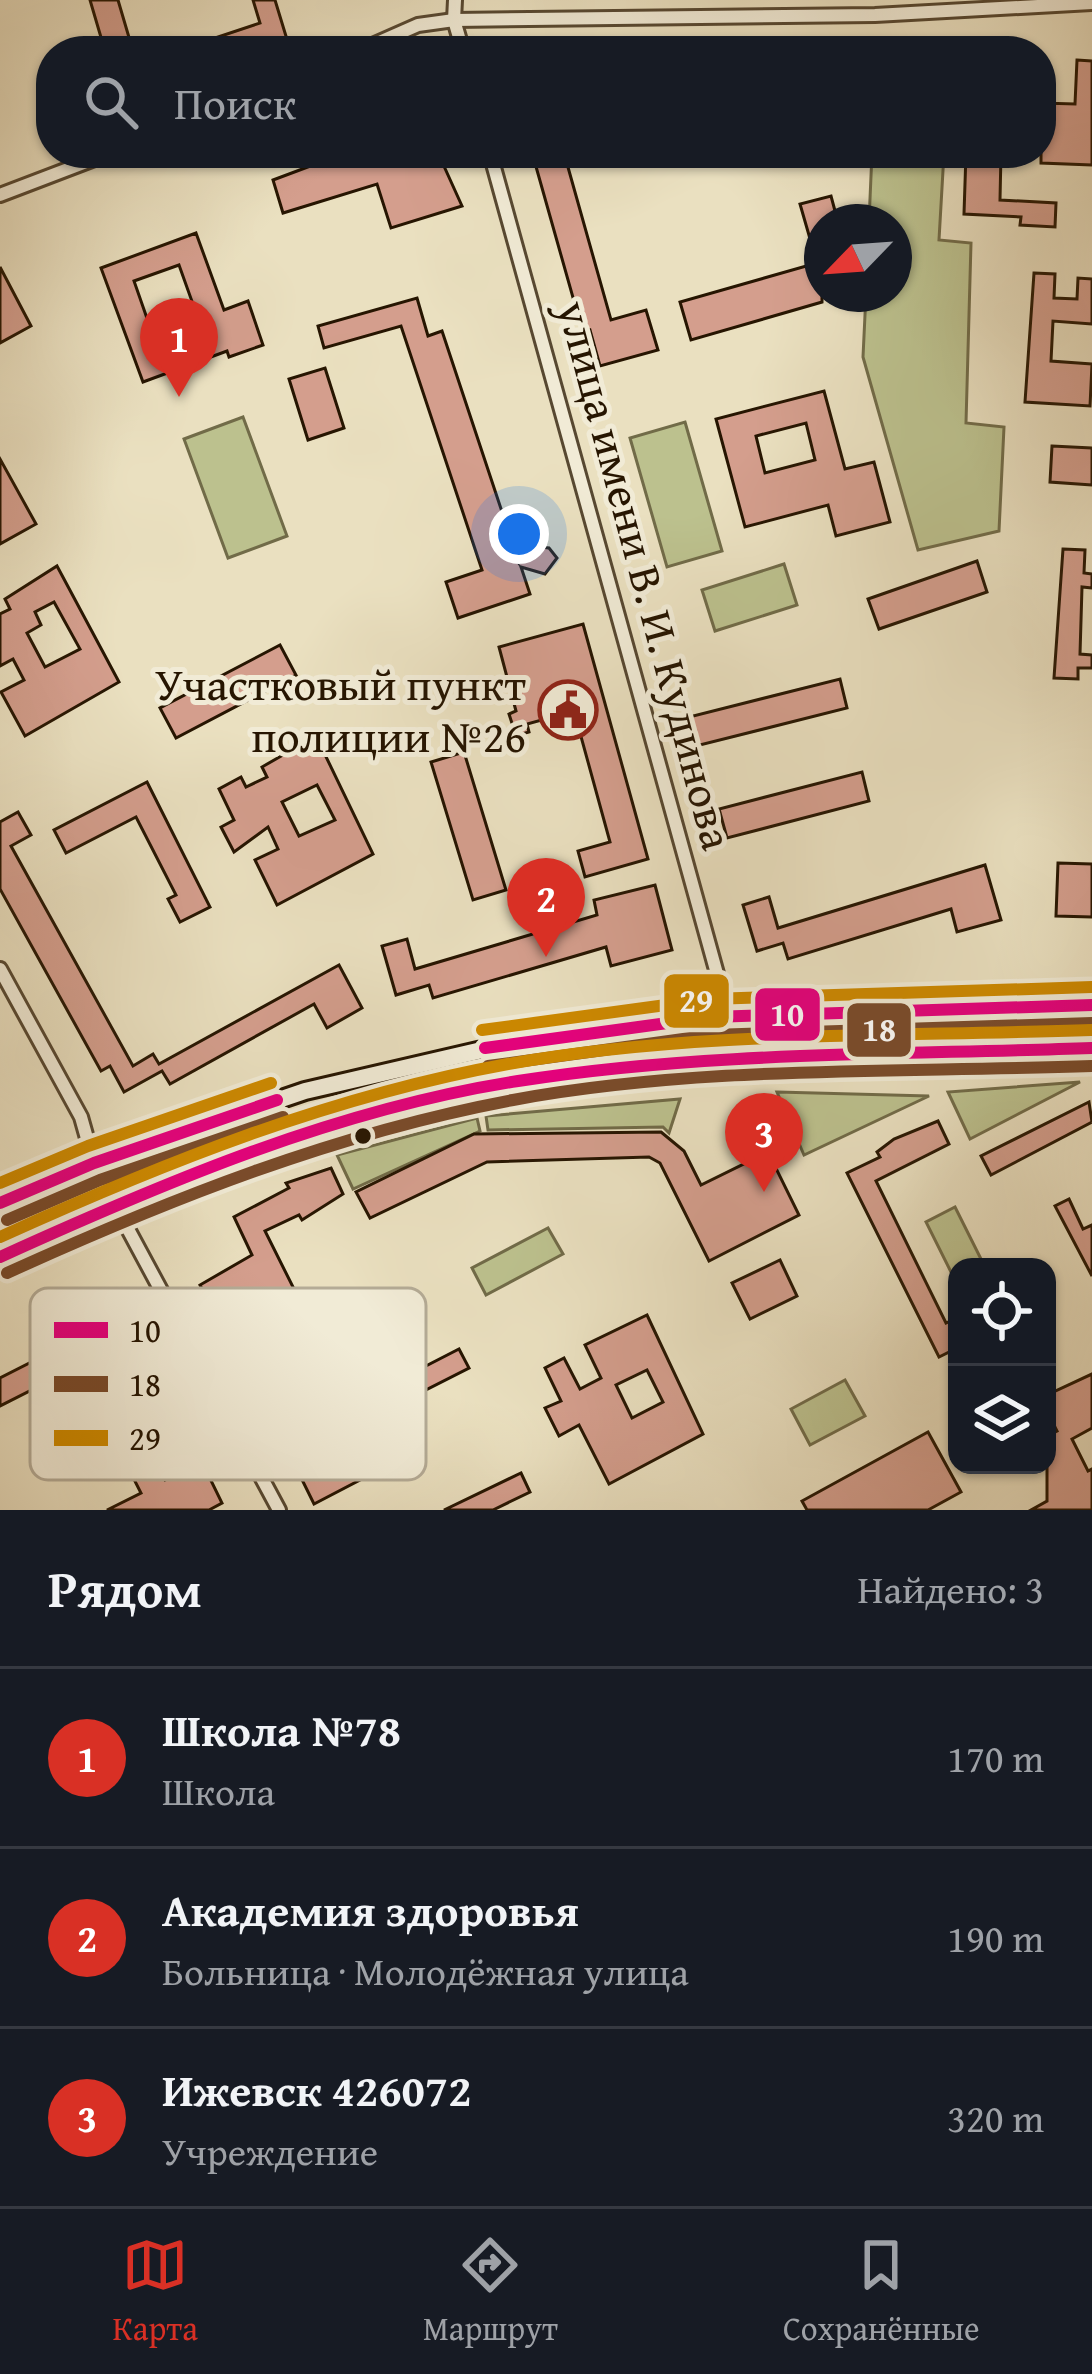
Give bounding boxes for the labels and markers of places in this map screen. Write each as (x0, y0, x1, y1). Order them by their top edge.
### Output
pin: 1 (140, 298, 218, 397)
place label: Участковый пункт полиции №26 (155, 651, 526, 768)
public building icon: Участковый пункт полиции №26 (537, 679, 599, 741)
pin: 2 (507, 858, 585, 957)
pin: 3 (725, 1093, 803, 1192)
unlabelled marker (352, 1125, 374, 1147)

